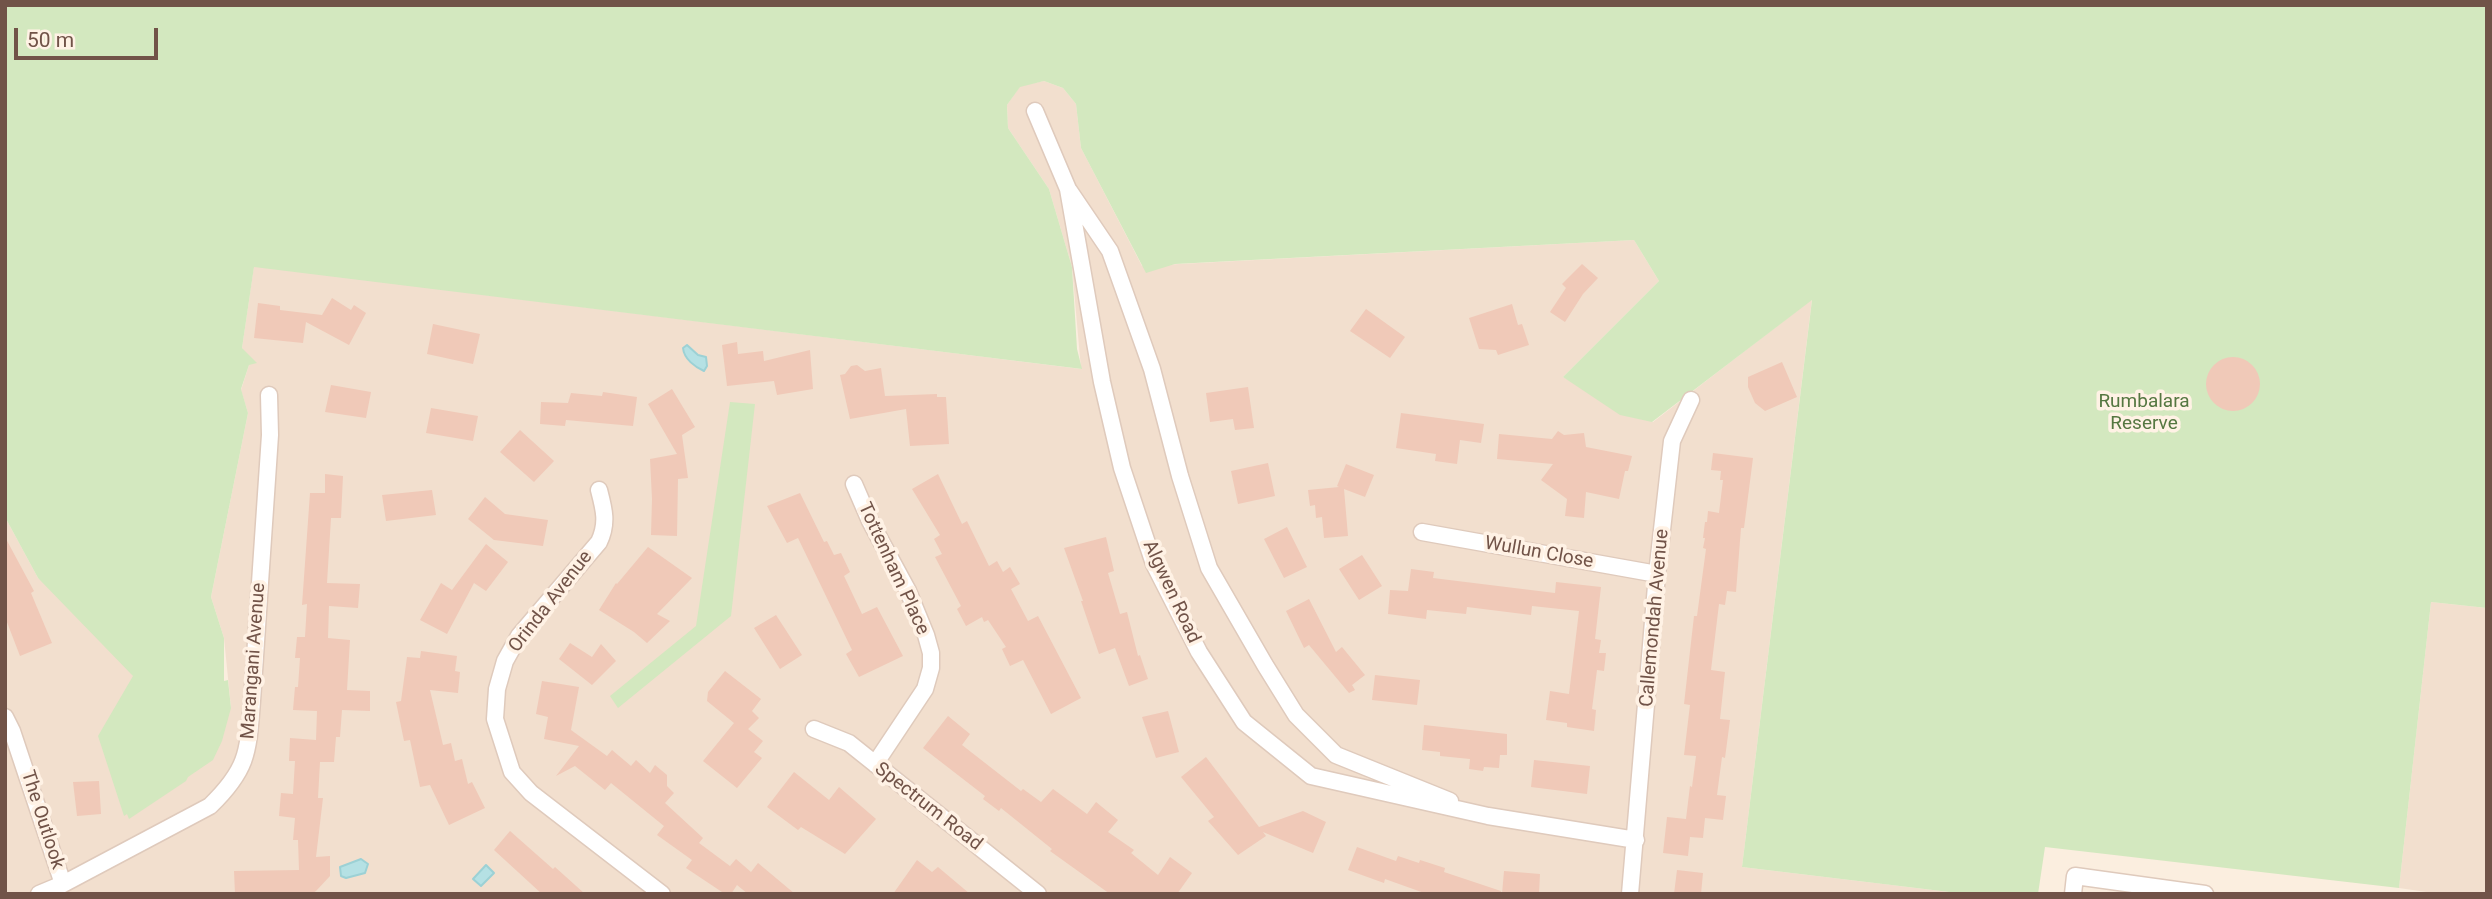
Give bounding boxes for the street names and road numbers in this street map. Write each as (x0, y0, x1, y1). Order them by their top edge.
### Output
street label: Tottenham Place (852, 499, 934, 639)
street label: Callemondah Avenue (1636, 528, 1674, 708)
street label: Wullun Close (1483, 532, 1595, 574)
street label: Algwen Road (1137, 537, 1205, 647)
street label: Orinda Avenue (504, 547, 598, 657)
street label: Marangani Avenue (237, 582, 271, 740)
street label: Spectrum Road (870, 758, 986, 856)
street label: The Outlook (15, 768, 69, 872)

